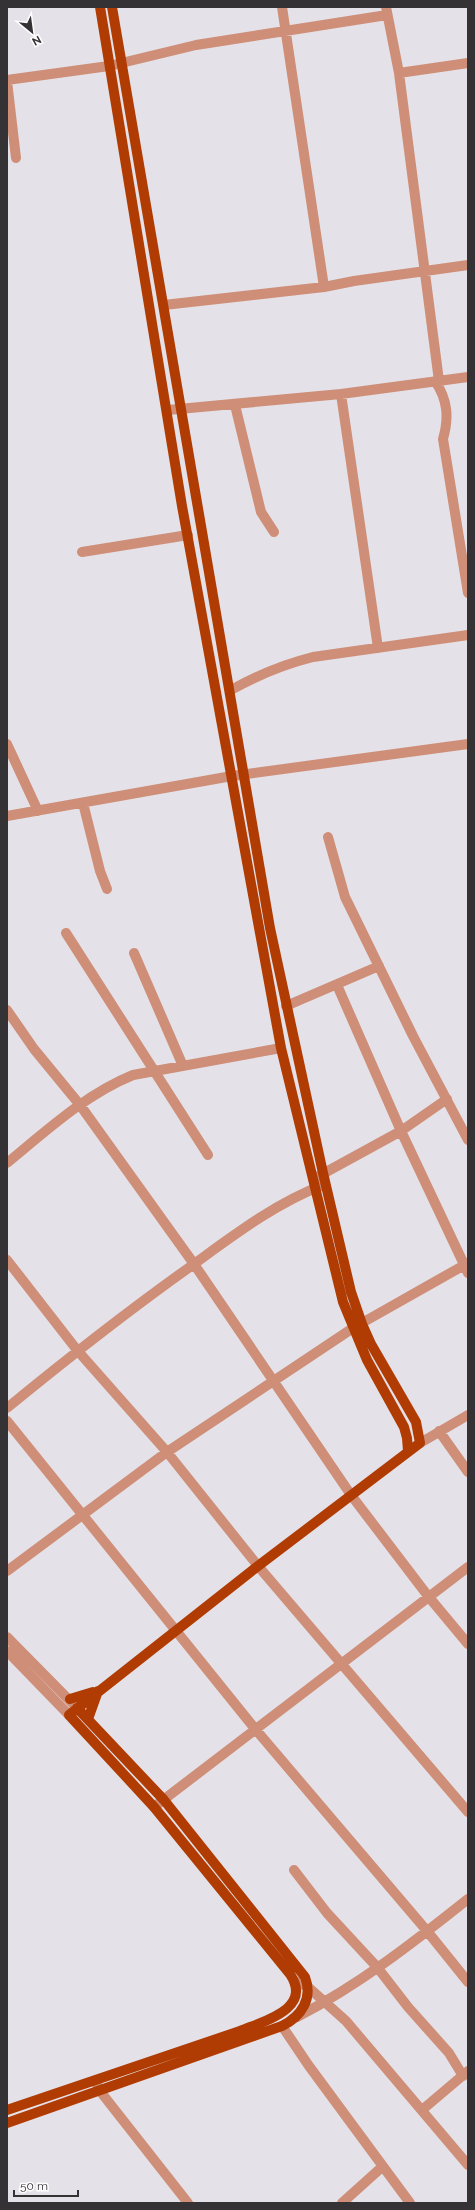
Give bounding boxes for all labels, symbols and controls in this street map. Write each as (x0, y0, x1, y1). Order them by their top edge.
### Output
north arrow (12, 12, 52, 52)
text: N (30, 33, 43, 48)
scale bar (14, 2172, 78, 2198)
text: 50 m (20, 2179, 48, 2193)

